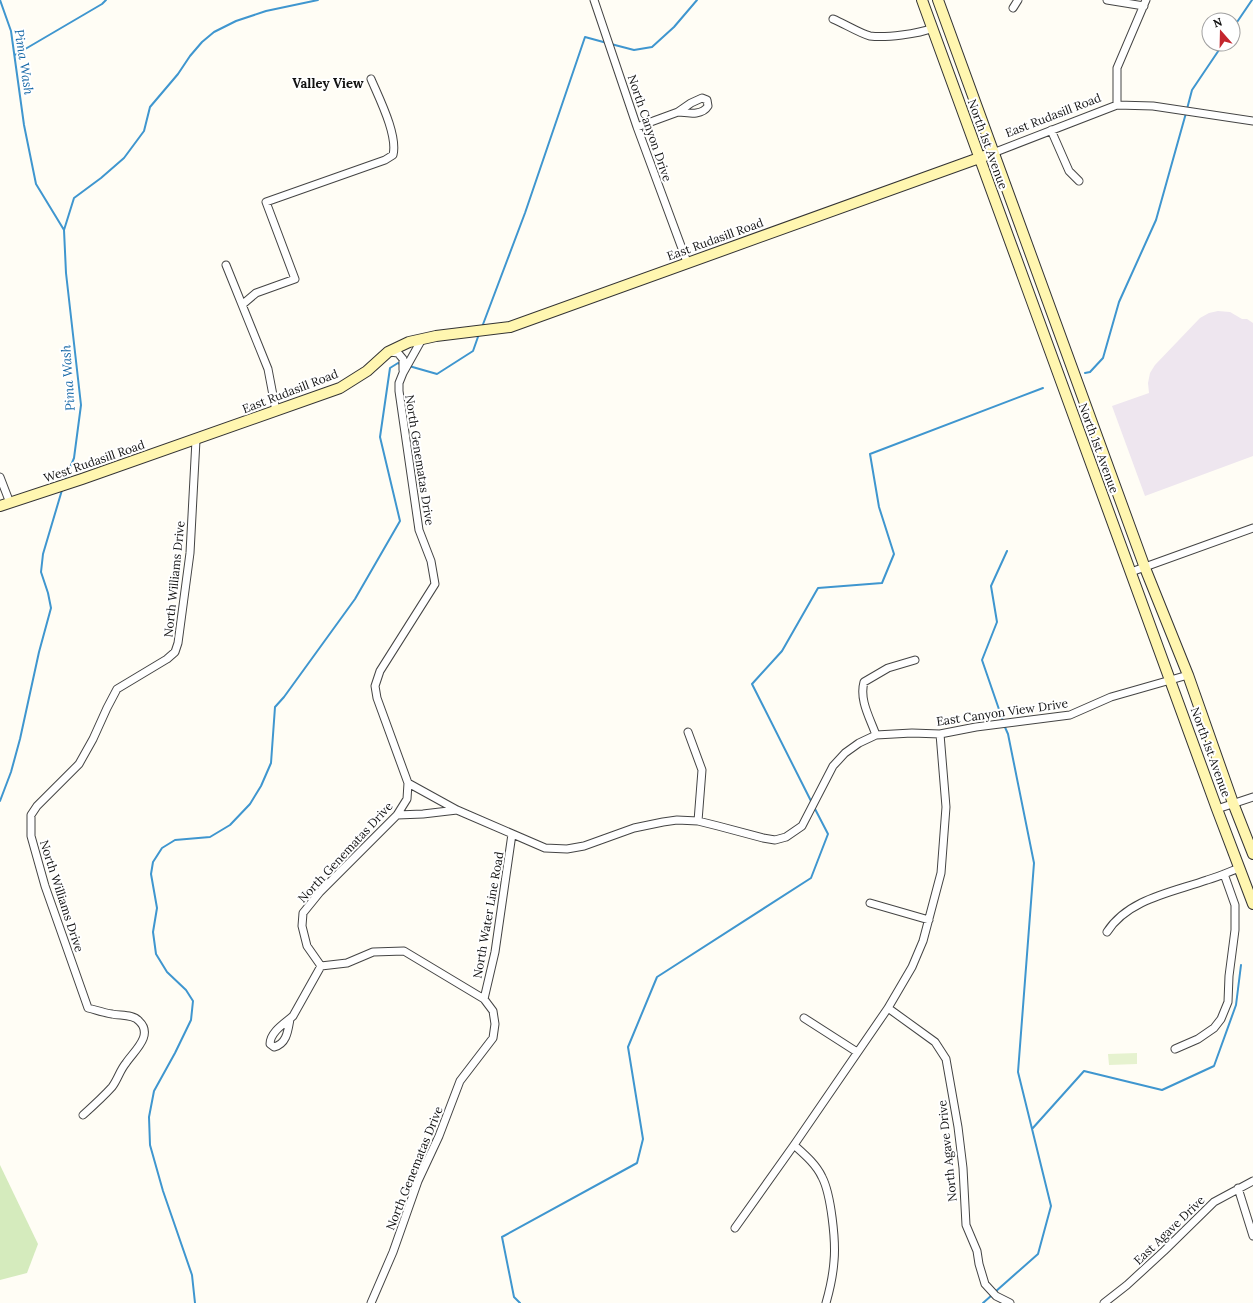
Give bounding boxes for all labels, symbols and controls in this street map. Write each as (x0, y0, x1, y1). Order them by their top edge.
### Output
north arrow (1201, 12, 1241, 52)
text: N (1211, 14, 1224, 31)
water label: Pima Wash (10, 28, 38, 97)
street label: North Canyon Drive (625, 73, 675, 184)
district label: Valley View (292, 75, 364, 92)
street label: East Rudasill Road (1003, 90, 1103, 140)
street label: North 1st Avenue (965, 97, 1011, 192)
street label: East Rudasill Road (665, 215, 765, 263)
water label: Pima Wash (57, 344, 79, 412)
street label: East Rudasill Road (240, 366, 340, 416)
street label: North Genematas Drive (402, 394, 438, 527)
street label: North 1st Avenue (1076, 401, 1122, 496)
street label: West Rudasill Road (42, 437, 146, 485)
street label: North Williams Drive (160, 520, 188, 638)
street label: East Canyon View Drive (935, 695, 1069, 729)
street label: North 1st Avenue (1188, 705, 1234, 800)
street label: North Genematas Drive (294, 798, 396, 905)
street label: North Williams Drive (37, 838, 87, 954)
street label: North Water Line Road (469, 850, 507, 980)
street label: North Agave Drive (934, 1099, 960, 1203)
street label: North Genematas Drive (382, 1103, 446, 1232)
street label: East Agave Drive (1130, 1192, 1208, 1268)

